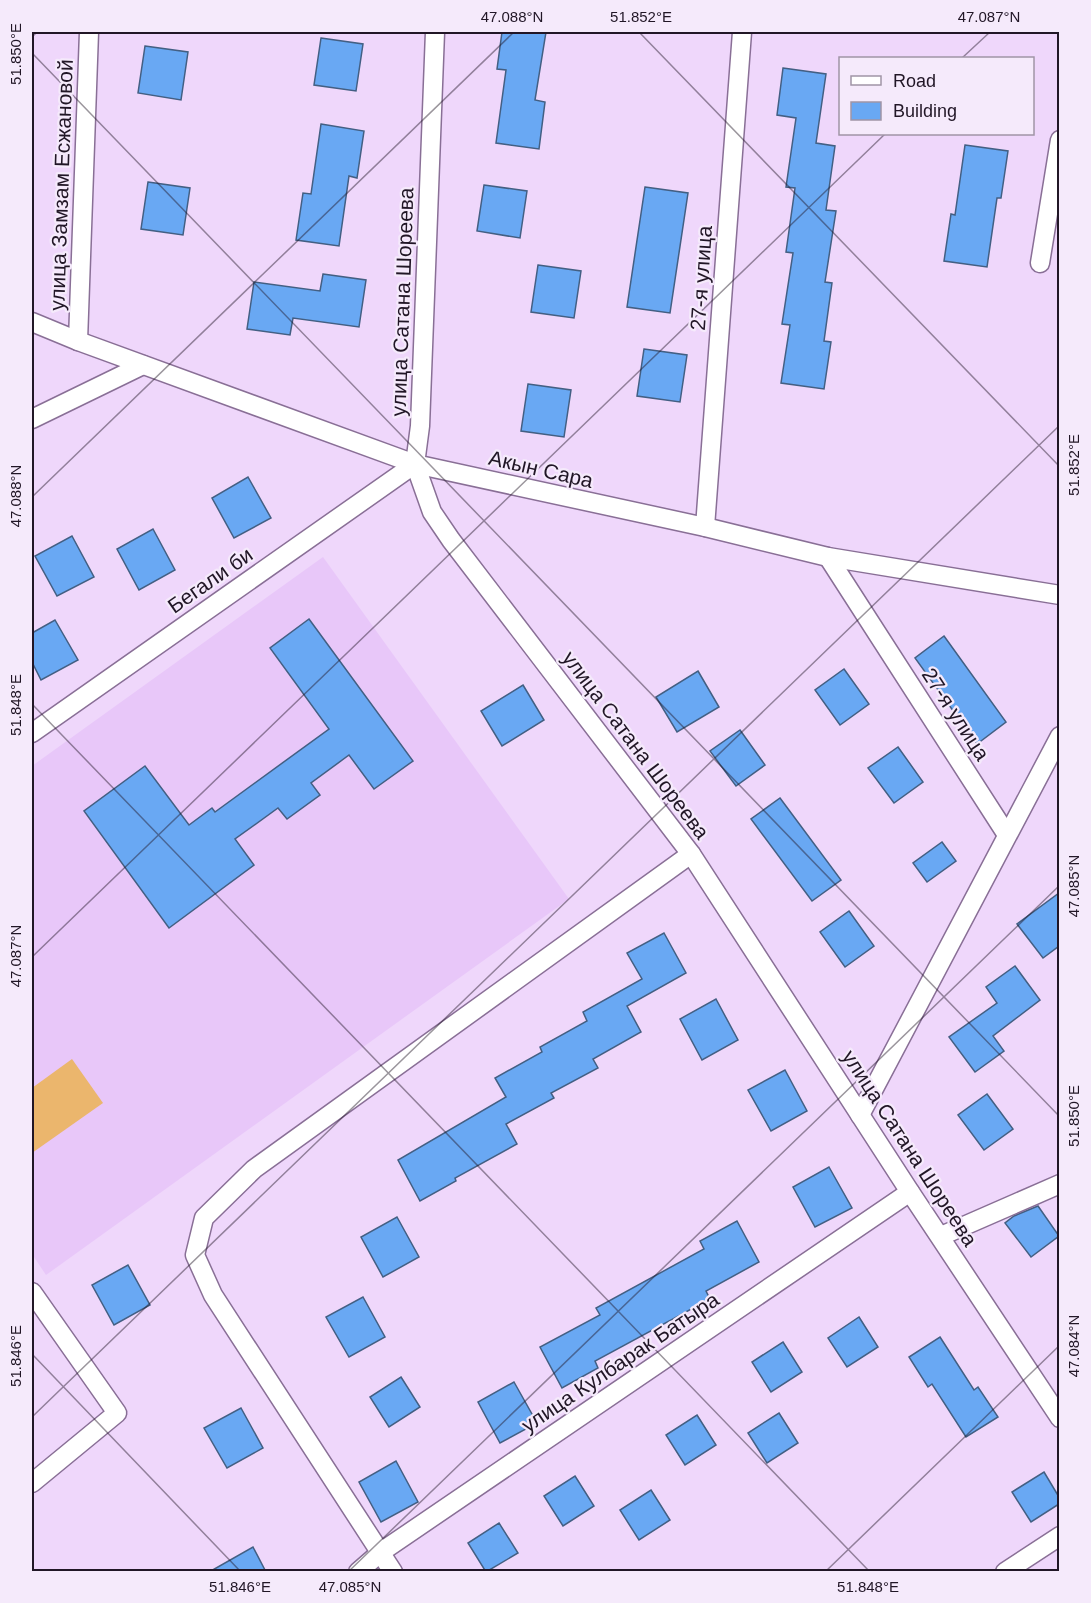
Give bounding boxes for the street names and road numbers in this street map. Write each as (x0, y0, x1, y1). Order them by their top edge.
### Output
street label: улица Замзам Есжановой (45, 59, 77, 311)
street label: улица Сатана Шореева (387, 187, 417, 417)
street label: 27-я улица (686, 224, 716, 331)
street label: Акын Сара (487, 446, 596, 492)
street label: Бегали би (163, 542, 257, 618)
street label: улица Сатана Шореева (558, 647, 714, 844)
street label: 27-я улица (918, 664, 994, 765)
street label: улица Сатана Шореева (838, 1046, 982, 1251)
street label: улица Кулбарак Батыра (517, 1287, 723, 1437)

